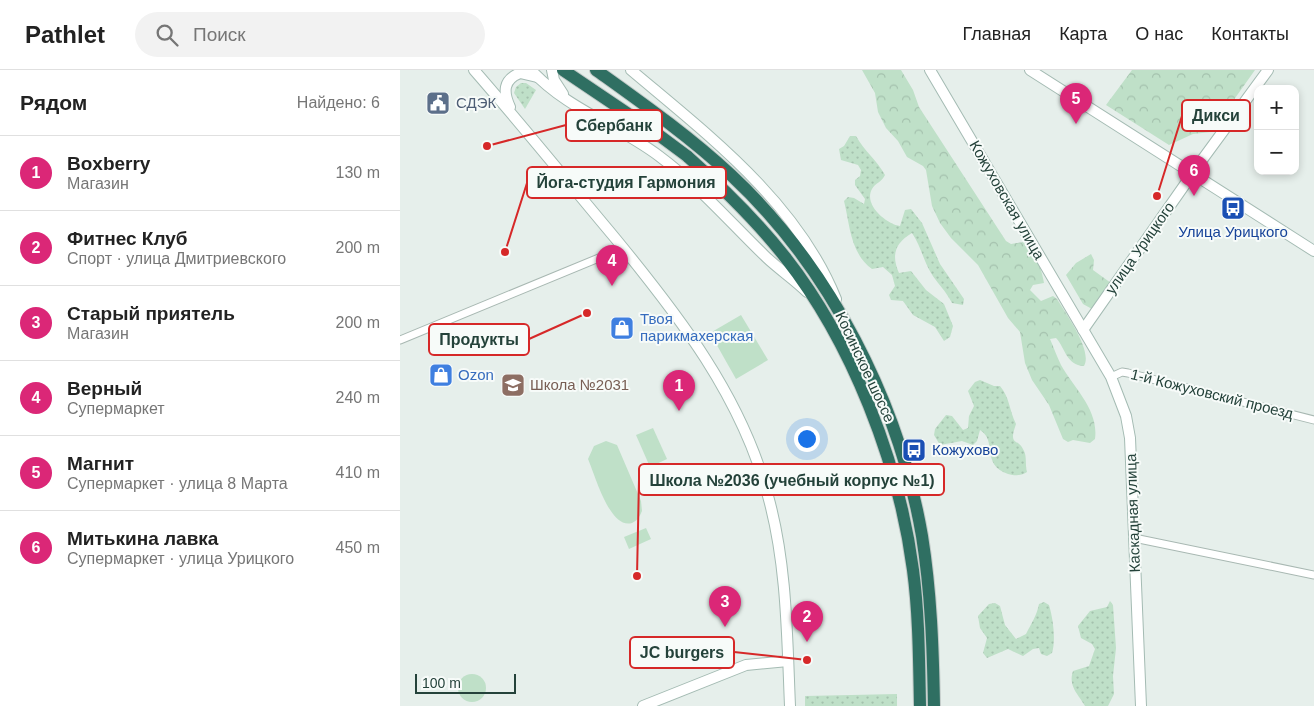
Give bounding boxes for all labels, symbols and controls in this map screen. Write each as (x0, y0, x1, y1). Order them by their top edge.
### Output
search box (135, 12, 485, 57)
text: Pathlet (25, 21, 105, 48)
icon: search (153, 21, 181, 49)
text: Поиск (193, 24, 246, 45)
text: Главная (963, 24, 1031, 44)
text: Карта (1059, 24, 1107, 44)
text: О нас (1135, 24, 1183, 44)
text: Контакты (1211, 24, 1289, 44)
pin: 5 (1060, 83, 1092, 124)
map controls (1254, 85, 1299, 175)
button: + (1254, 85, 1299, 130)
public building icon: СДЭК (425, 90, 451, 116)
text: Рядом (20, 91, 87, 114)
text: Найдено: 6 (297, 94, 380, 111)
place label: СДЭК (456, 94, 496, 111)
callout: Дикси (1182, 100, 1250, 131)
text: Дикси (1192, 107, 1240, 124)
callout: Сбербанк (566, 110, 662, 141)
text: Сбербанк (576, 117, 653, 134)
button: − (1254, 130, 1299, 175)
street label: Кожуховская улица (966, 137, 1049, 263)
text: Boxberry (67, 153, 150, 174)
pin: 6 (1178, 155, 1210, 196)
text: 1 (32, 164, 40, 181)
text: 130 m (336, 164, 380, 181)
callout: Йога-студия Гармония (527, 167, 726, 198)
text: Йога-студия Гармония (536, 173, 716, 191)
text: Магазин (67, 175, 129, 192)
bus stop icon: Улица Урицкого (1220, 195, 1246, 221)
street label: улица Урицкого (1102, 199, 1178, 297)
place label: Улица Урицкого (1178, 223, 1288, 240)
text: Фитнес Клуб (67, 228, 188, 249)
text: 2 (32, 239, 40, 256)
text: 200 m (336, 239, 380, 256)
pin: 4 (596, 245, 628, 286)
text: Спорт · улица Дмитриевского (67, 250, 286, 267)
text: Старый приятель (67, 303, 235, 324)
street label: Косинское шоссе (832, 309, 899, 425)
place label: Твоя парикмахерская (640, 310, 753, 344)
text: 3 (32, 314, 40, 331)
text: 200 m (336, 314, 380, 331)
shop icon: Твоя парикмахерская (609, 315, 635, 341)
callout: Продукты (429, 324, 529, 355)
text: Магазин (67, 325, 129, 342)
text: Продукты (439, 331, 519, 348)
shop icon: Ozon (428, 362, 454, 388)
street label: 1-й Кожуховский проезд (1129, 365, 1295, 422)
place label: Ozon (458, 366, 494, 383)
pin: 1 (663, 370, 695, 411)
school or university icon: Школа №2031 (500, 372, 526, 398)
place label: Школа №2031 (530, 376, 629, 393)
text: Верный (67, 378, 142, 399)
text: 4 (32, 389, 40, 406)
text: 240 m (336, 389, 380, 406)
text: Супермаркет (67, 400, 165, 417)
your location (794, 426, 820, 452)
bus stop icon: Кожухово (901, 437, 927, 463)
place label: Кожухово (932, 441, 998, 458)
text: Магнит (67, 453, 134, 474)
street label: Каскадная улица (1122, 453, 1143, 573)
text: 5 (32, 464, 40, 481)
text: 410 m (336, 464, 380, 481)
callout: Школа №2036 (учебный корпус №1) (639, 464, 944, 495)
text: Школа №2036 (учебный корпус №1) (649, 472, 935, 489)
text: Супермаркет · улица 8 Марта (67, 475, 288, 492)
text: Митькина лавка (67, 528, 218, 549)
text: 6 (32, 539, 40, 556)
text: 450 m (336, 539, 380, 556)
text: Супермаркет · улица Урицкого (67, 550, 294, 567)
pin: 3 (709, 586, 741, 627)
pin: 2 (791, 601, 823, 642)
callout: JC burgers (630, 637, 734, 668)
text: JC burgers (640, 644, 724, 661)
scale bar (415, 671, 516, 694)
text: 100 m (422, 675, 461, 691)

